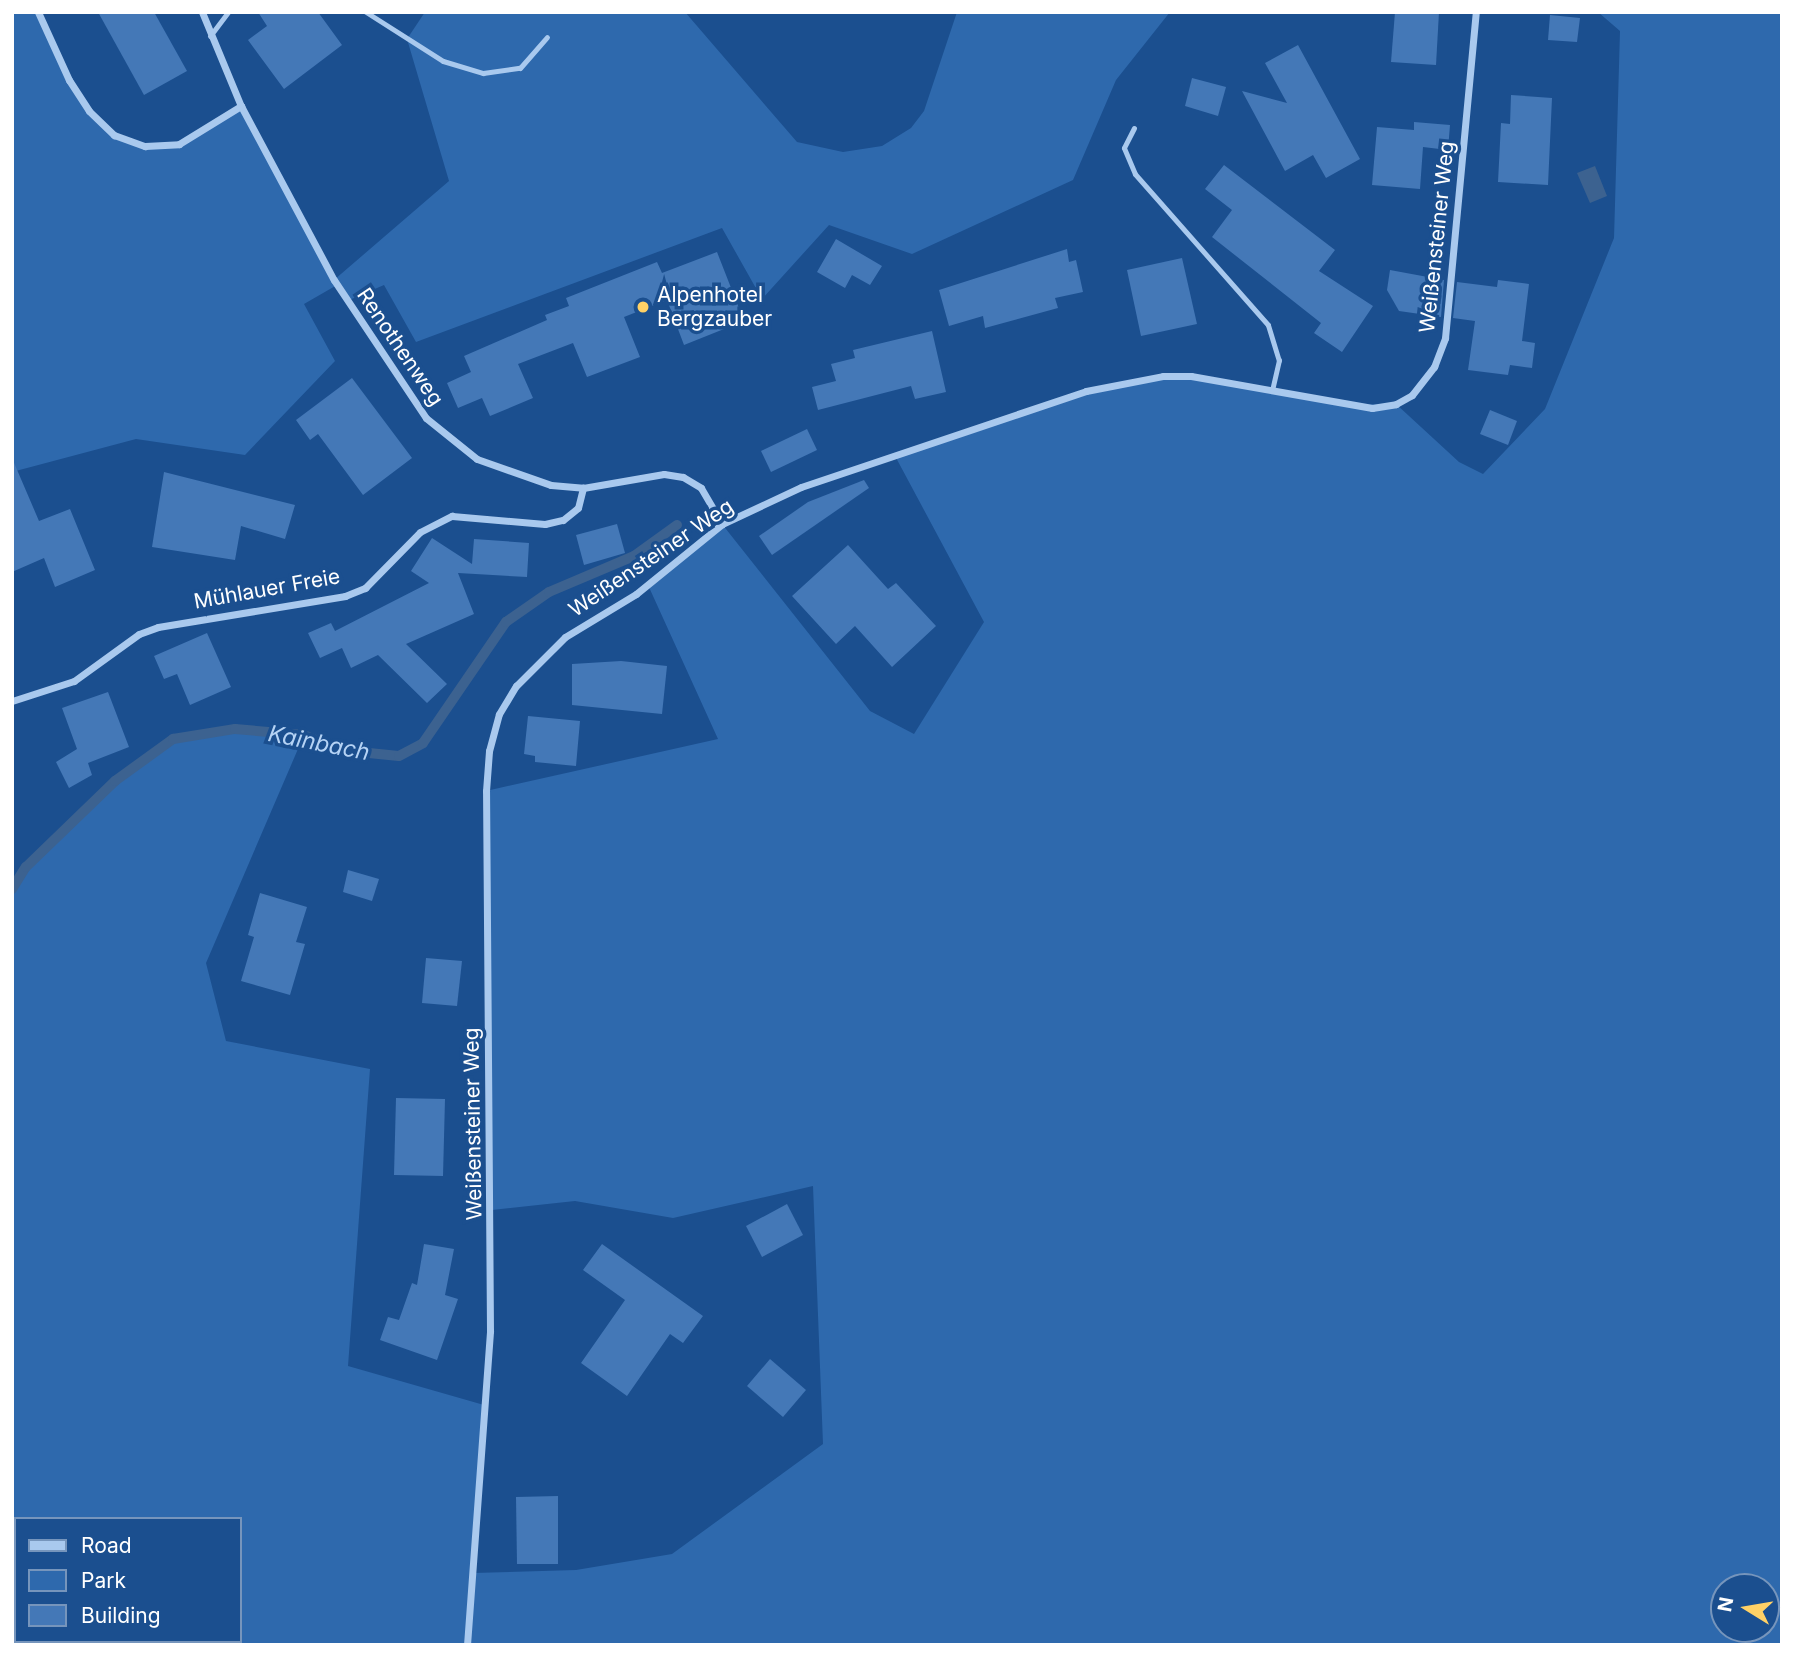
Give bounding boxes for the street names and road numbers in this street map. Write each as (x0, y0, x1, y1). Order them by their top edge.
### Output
street label: Weißensteiner Weg (1414, 140, 1460, 334)
street label: Renothenweg (351, 283, 449, 411)
street label: Weißensteiner Weg (564, 494, 738, 622)
street label: Mühlauer Freie (192, 564, 342, 614)
street label: Weißensteiner Weg (459, 1027, 487, 1221)

